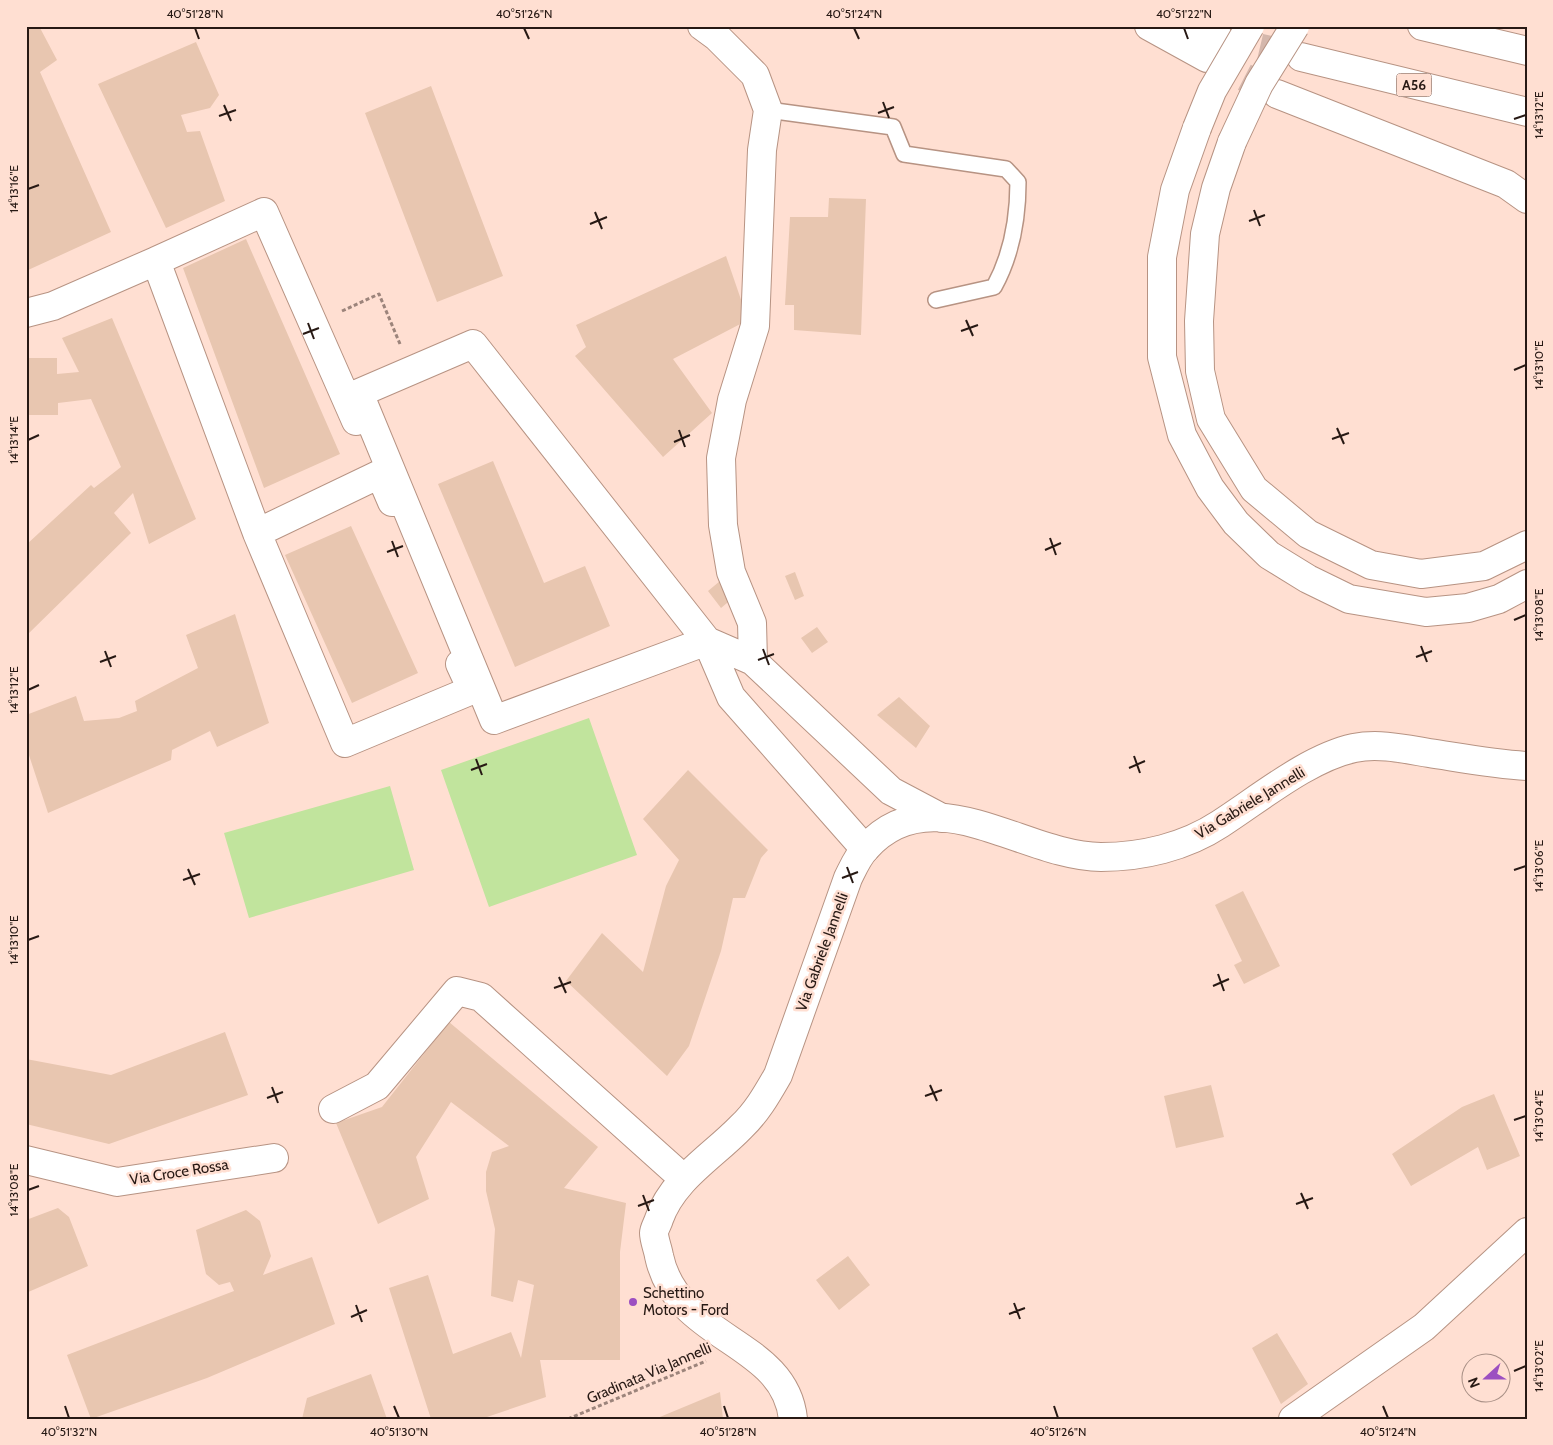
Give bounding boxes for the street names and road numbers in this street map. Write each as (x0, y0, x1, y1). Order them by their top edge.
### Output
road number: A56 (1396, 74, 1432, 96)
street label: Via Gabriele Jannelli (1192, 763, 1308, 843)
street label: Via Gabriele Jannelli (792, 890, 852, 1014)
street label: Via Croce Rossa (128, 1155, 231, 1189)
street label: Gradinata Via Jannelli (584, 1339, 714, 1407)

